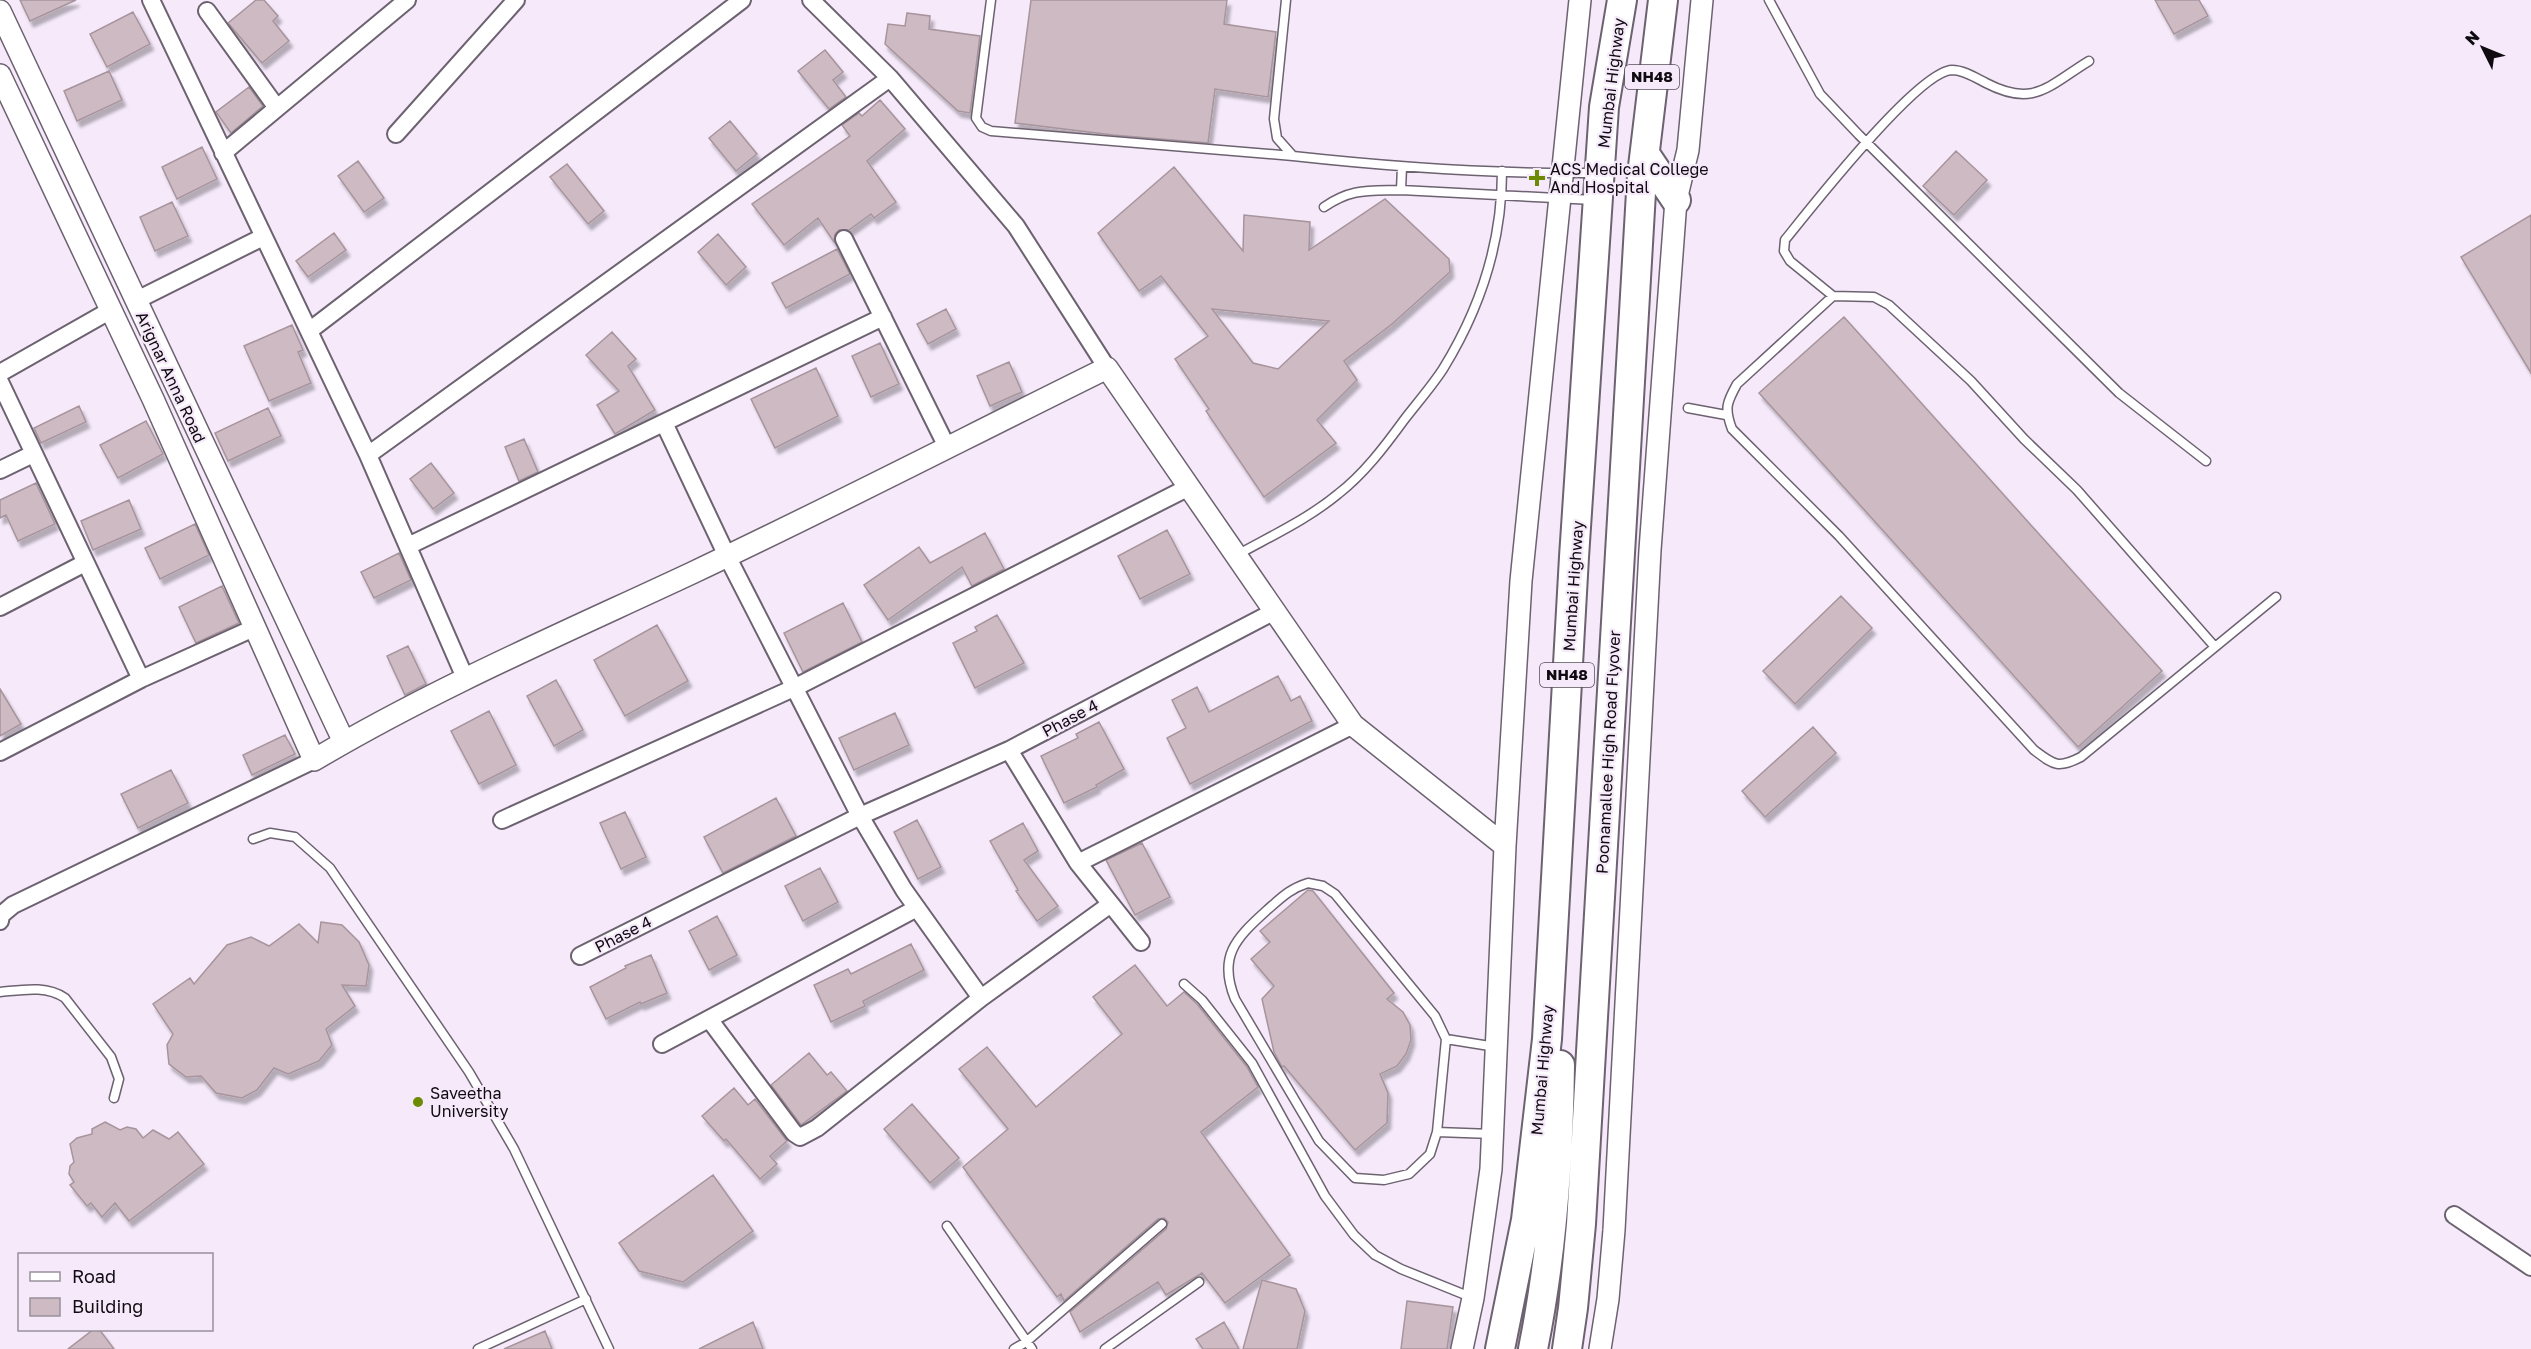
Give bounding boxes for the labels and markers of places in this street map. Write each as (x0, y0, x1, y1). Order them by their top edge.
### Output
place label: ACS Medical College And Hospital (1550, 159, 1709, 197)
marker: ACS Medical College And Hospital (1528, 169, 1546, 187)
place label: Saveetha University (430, 1083, 508, 1121)
marker: Saveetha University (411, 1095, 425, 1109)

